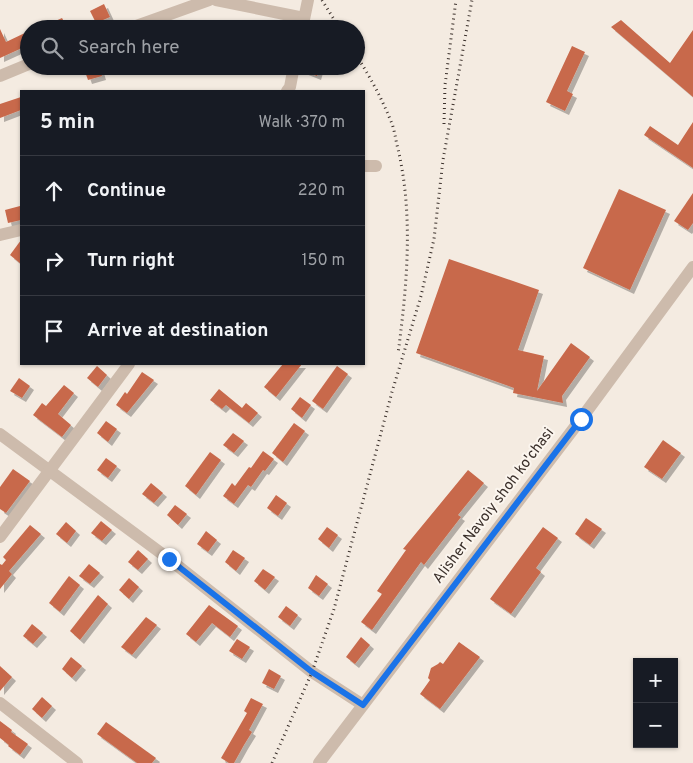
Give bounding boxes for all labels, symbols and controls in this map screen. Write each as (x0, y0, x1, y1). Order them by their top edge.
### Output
search box (20, 20, 365, 75)
icon: search (38, 34, 66, 62)
text: Search here (78, 36, 180, 60)
text: 5 min (40, 109, 95, 136)
text: Walk · 370 m (258, 113, 345, 133)
icon: ahead (40, 177, 68, 205)
text: Continue (87, 179, 166, 203)
text: 220 m (298, 181, 345, 201)
icon: right (40, 247, 68, 275)
text: Turn right (87, 249, 175, 273)
text: 150 m (302, 251, 345, 271)
icon: arrive (40, 317, 68, 345)
text: Arrive at destination (87, 319, 268, 343)
route start (570, 408, 593, 431)
street label: Alisher Navoiy shoh ko'chasi (429, 424, 559, 588)
route end (158, 548, 181, 571)
map controls (633, 658, 678, 748)
button: + (633, 658, 678, 703)
button: − (633, 703, 678, 748)

